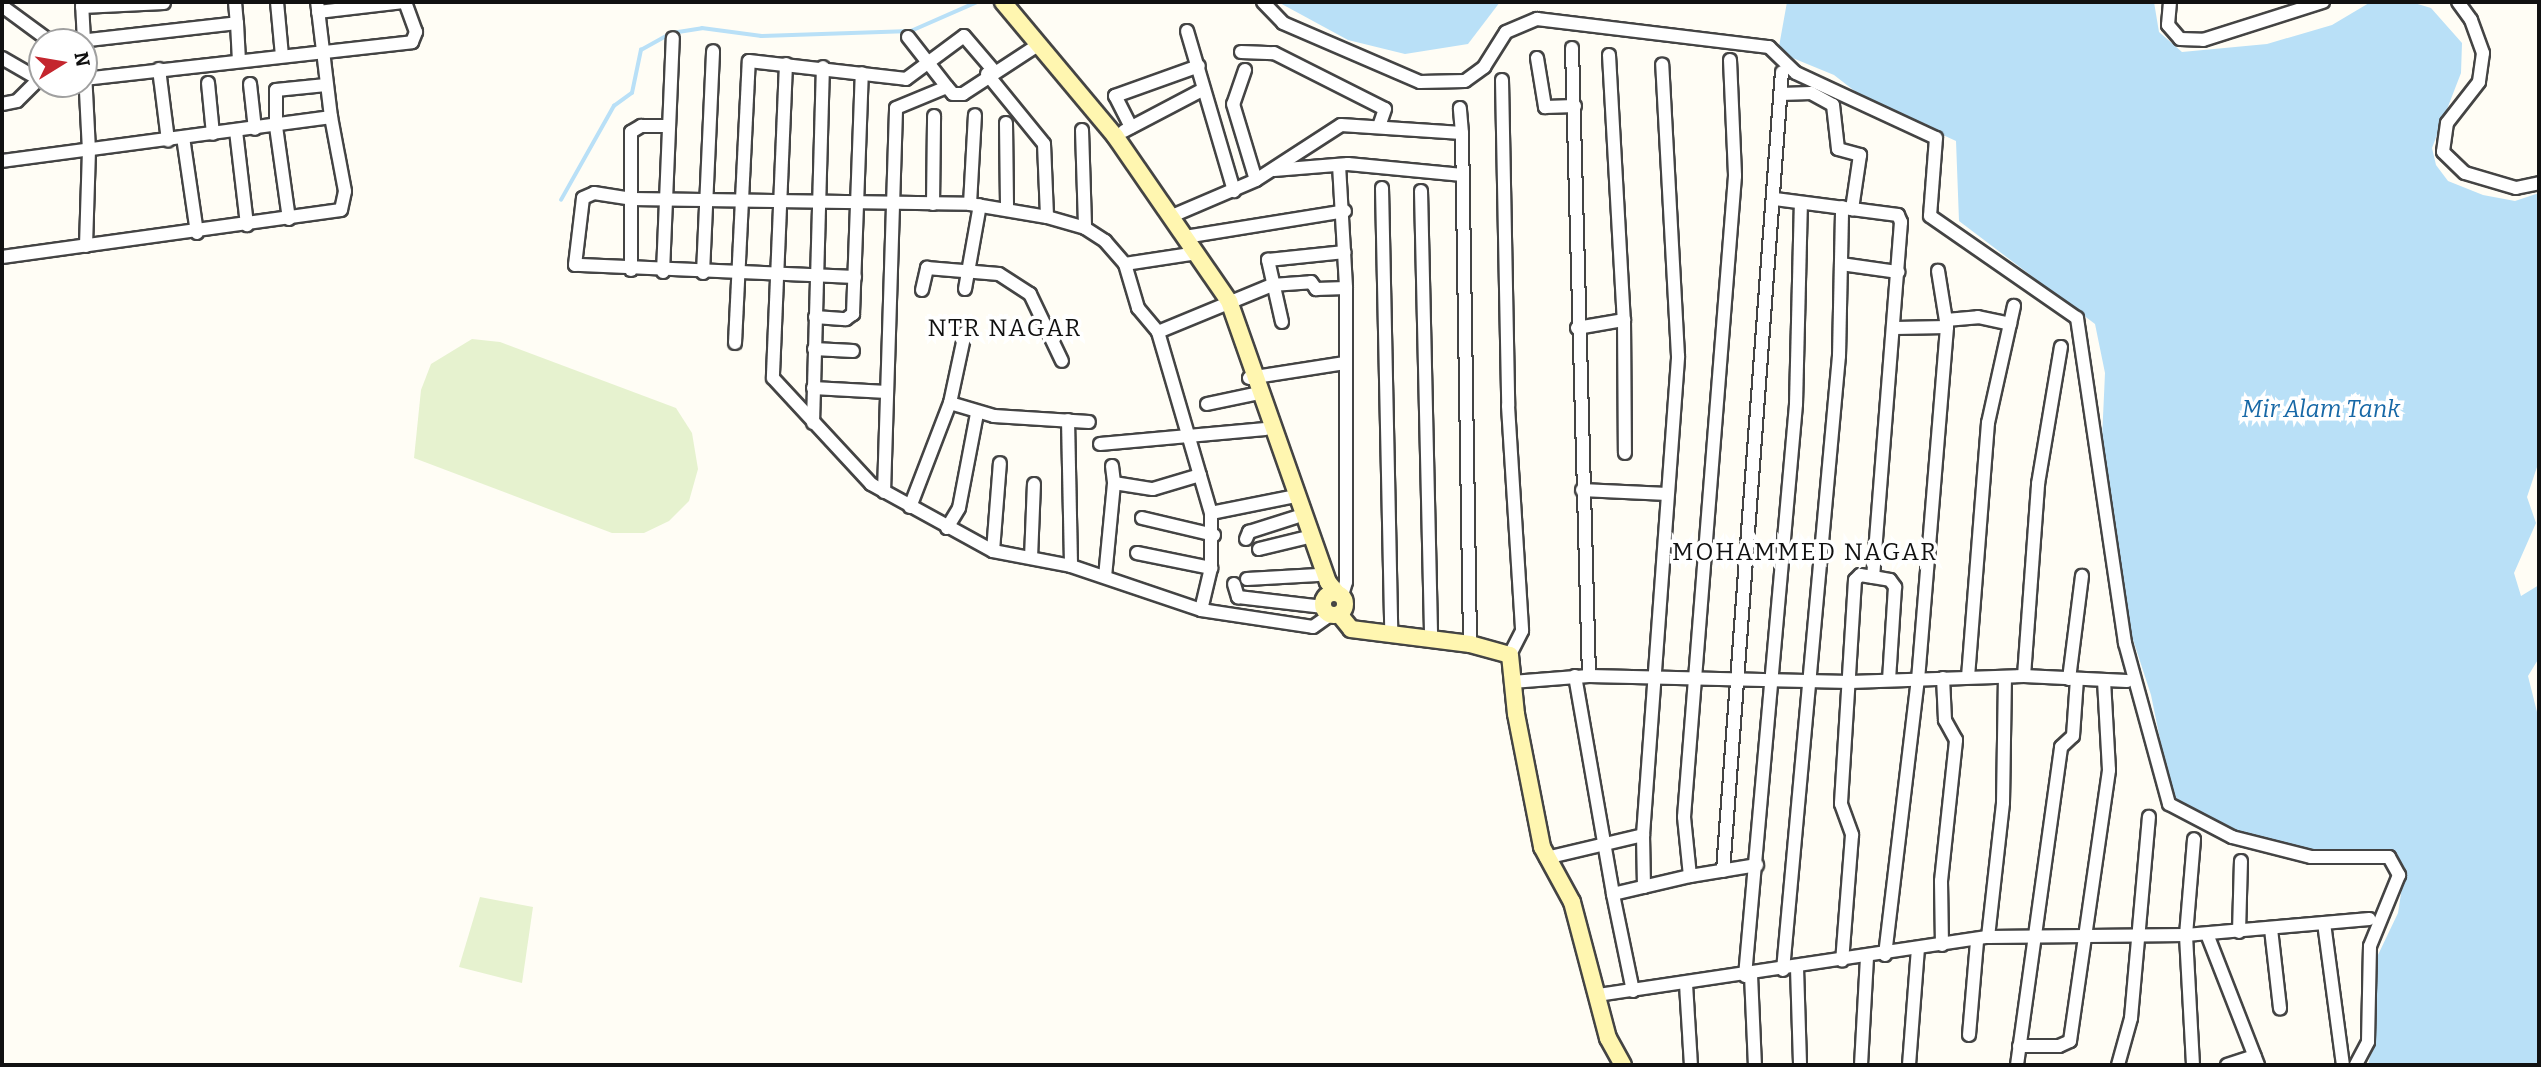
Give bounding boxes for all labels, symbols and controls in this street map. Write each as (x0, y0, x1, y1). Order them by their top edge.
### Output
north arrow (28, 28, 98, 98)
text: N (69, 50, 95, 69)
district label: NTR NAGAR (929, 315, 1081, 343)
water label: Mir Alam Tank (2242, 396, 2400, 424)
district label: MOHAMMED NAGAR (1674, 539, 1936, 567)

